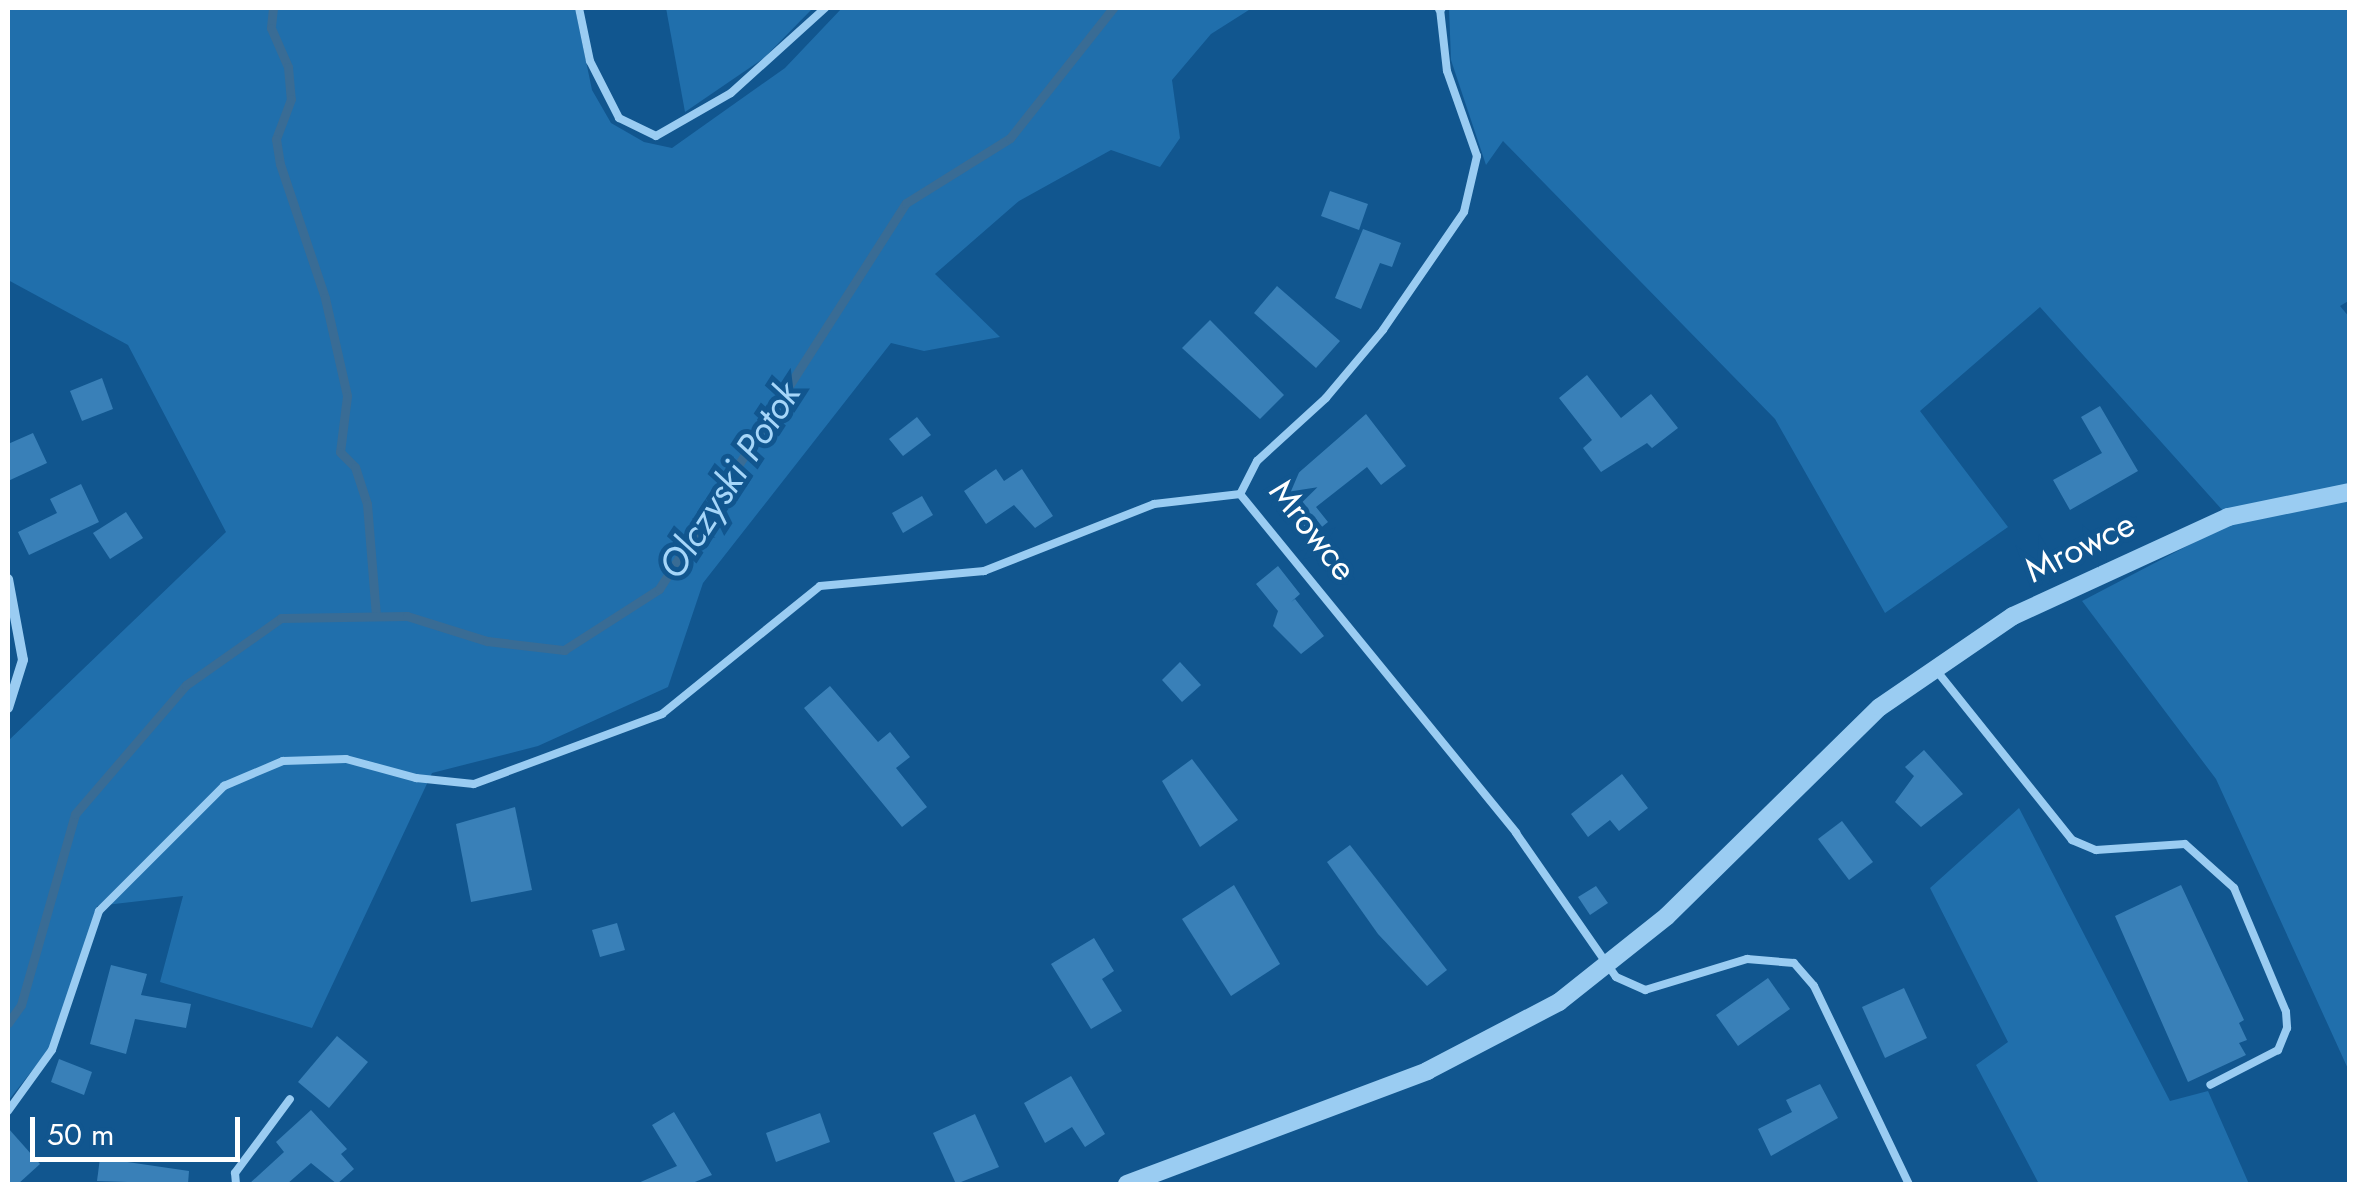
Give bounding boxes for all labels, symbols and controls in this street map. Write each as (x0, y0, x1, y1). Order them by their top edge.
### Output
water label: Olczyski Potok (648, 373, 810, 587)
street label: Mrowce (1261, 471, 1365, 589)
street label: Mrowce (2018, 503, 2142, 591)
scale bar (35, 1097, 245, 1159)
text: 50 m (47, 1113, 114, 1156)

